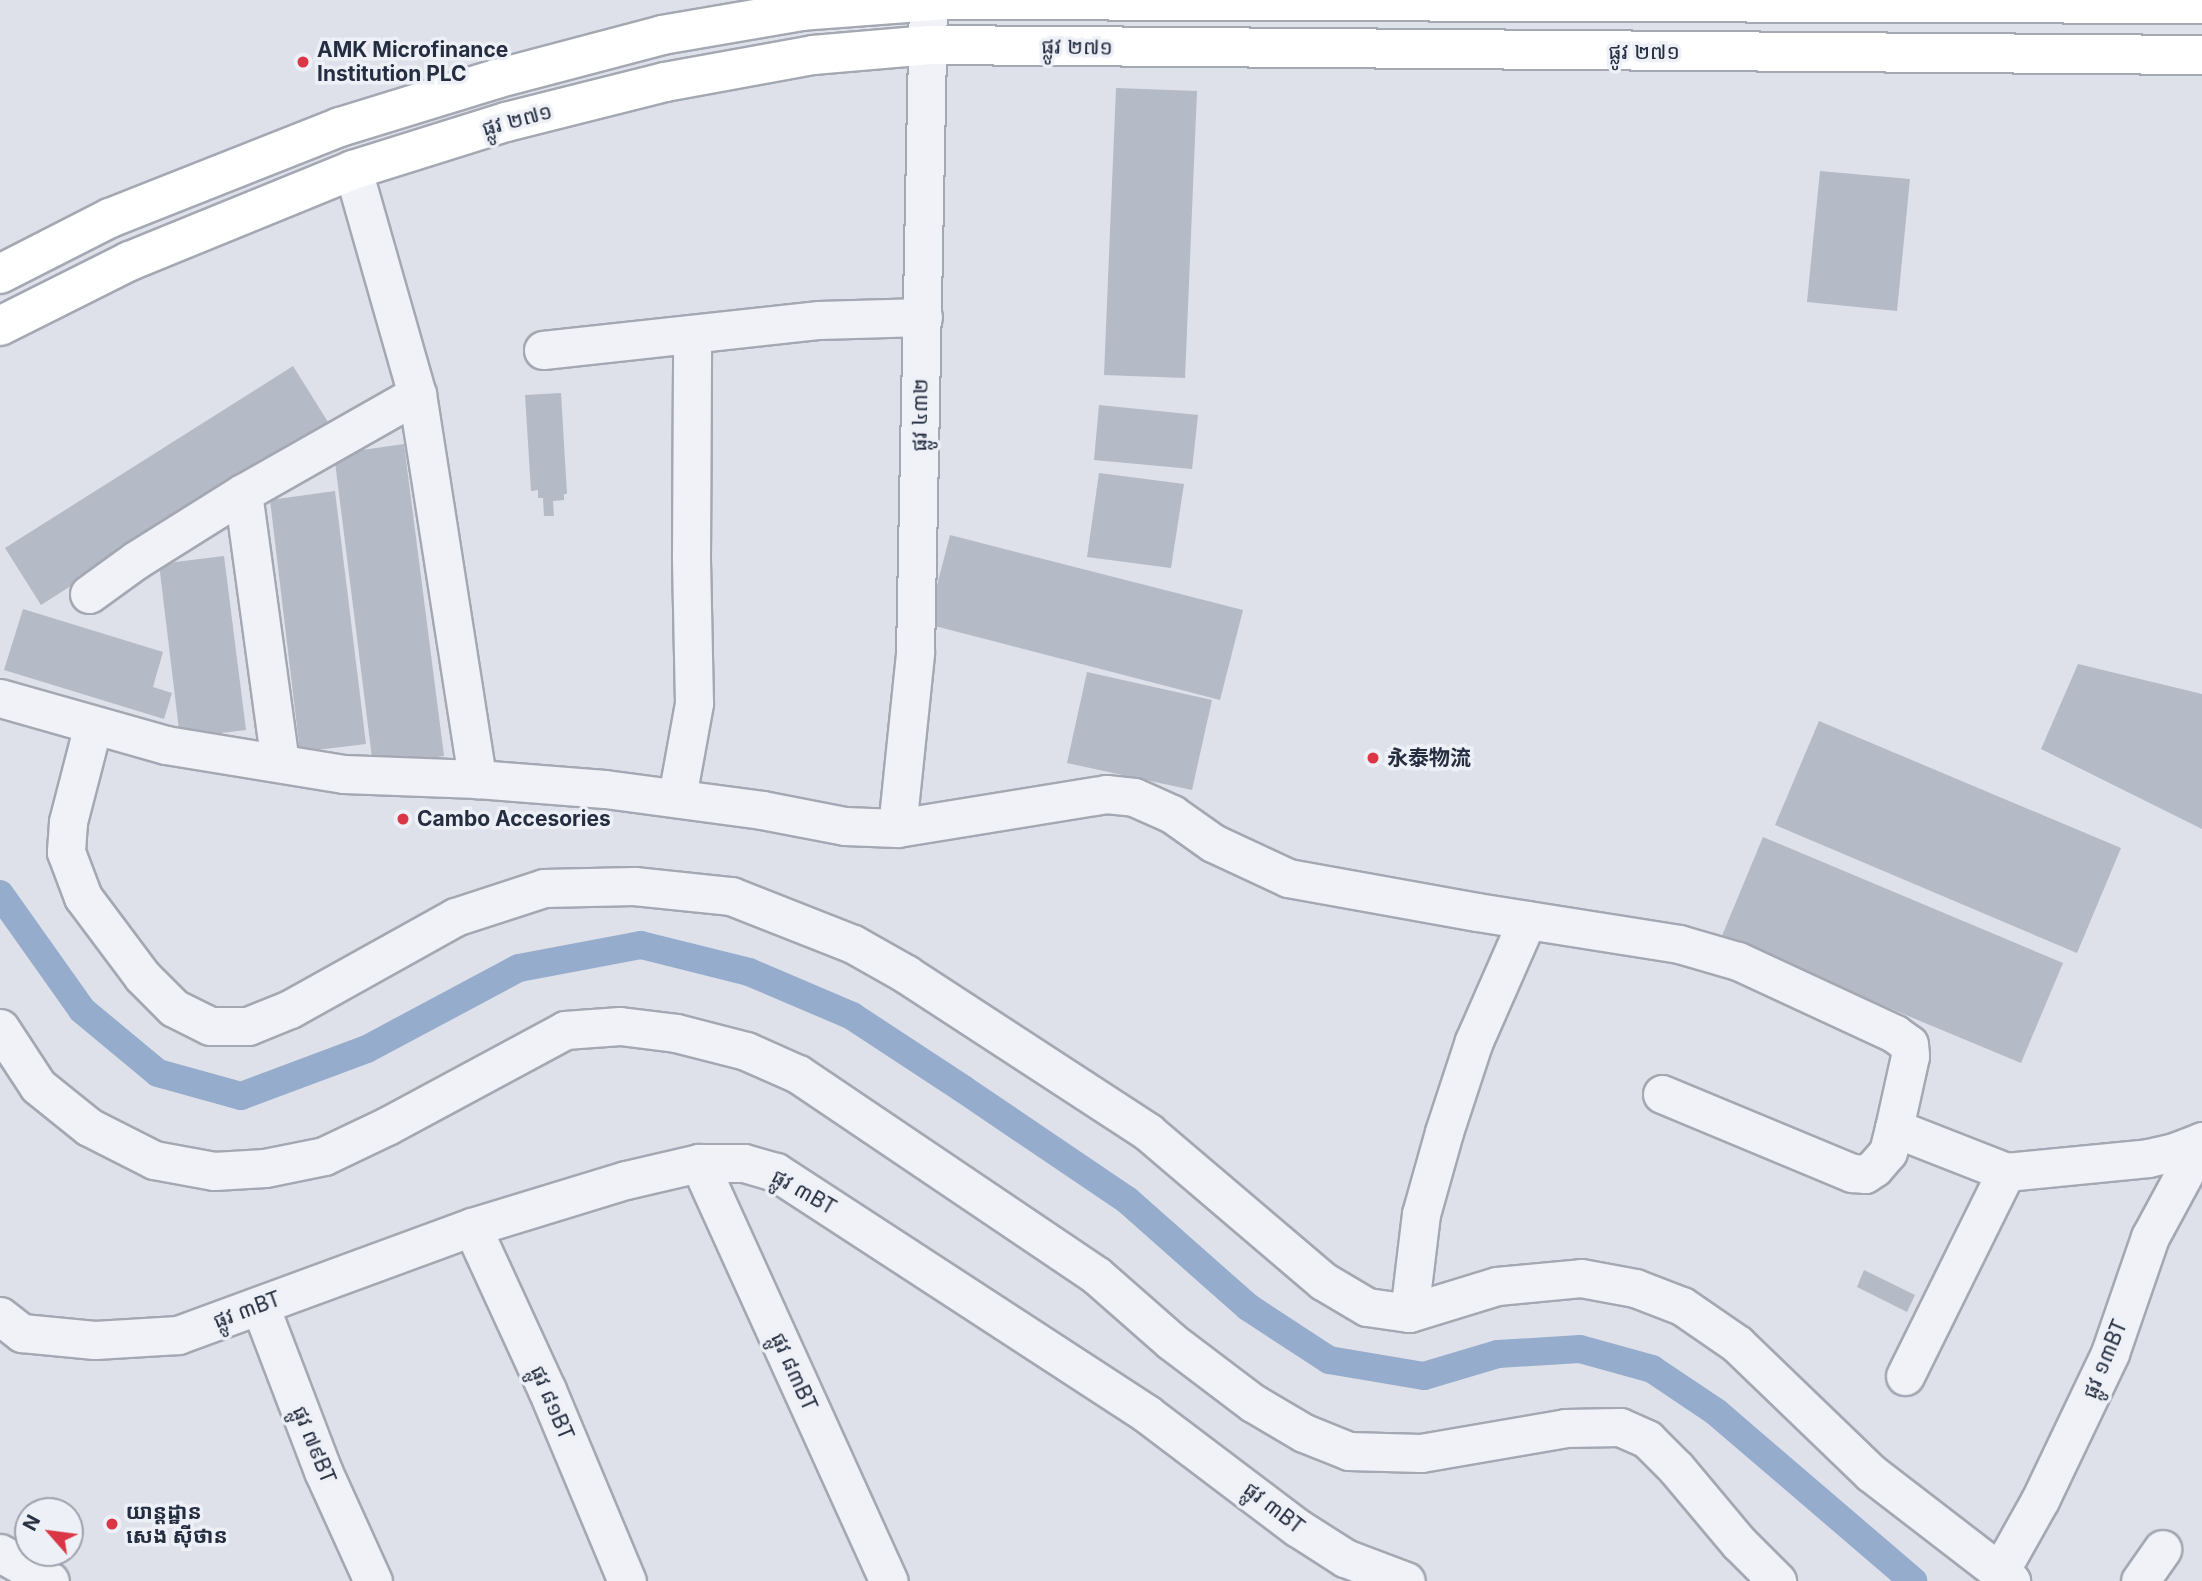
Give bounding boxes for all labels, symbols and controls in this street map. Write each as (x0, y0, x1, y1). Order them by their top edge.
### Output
street label: ផ្លូវ ២៧១ (1041, 34, 1113, 60)
place label: AMK Microfinance Institution PLC (317, 37, 508, 87)
street label: ផ្លូវ ២៧១ (1608, 39, 1680, 65)
marker: AMK Microfinance Institution PLC (295, 54, 311, 70)
street label: ផ្លូវ ២៧១ (479, 99, 555, 141)
street label: ផ្លូវ ៤៣២ (907, 378, 933, 452)
place label: 永泰物流 (1387, 745, 1471, 771)
marker: 永泰物流 (1365, 750, 1381, 766)
place label: Cambo Accesories (417, 806, 611, 832)
marker: Cambo Accesories (395, 811, 411, 827)
street label: ផ្លូវ ៣BT (767, 1164, 841, 1220)
street label: ផ្លូវ ៣BT (210, 1286, 284, 1334)
street label: ផ្លូវ ១៣BT (2077, 1316, 2133, 1402)
street label: ផ្លូវ ៨៣BT (765, 1329, 823, 1415)
street label: ផ្លូវ ៨១BT (525, 1362, 579, 1444)
street label: ផ្លូវ ៧៩BT (287, 1402, 341, 1488)
street label: ផ្លូវ ៣BT (1239, 1476, 1309, 1540)
north arrow (14, 1497, 84, 1567)
place label: យាន្ដដ្ឋាន សេង ស៊ីថាន (126, 1499, 228, 1549)
text: N (18, 1511, 45, 1535)
marker: យាន្ដដ្ឋាន សេង ស៊ីថាន (104, 1516, 120, 1532)

